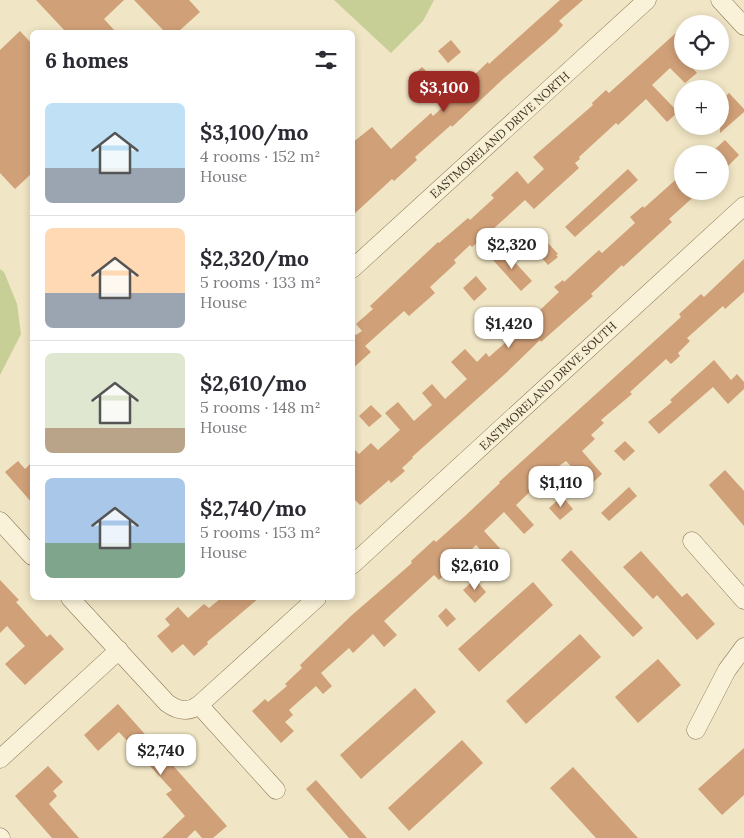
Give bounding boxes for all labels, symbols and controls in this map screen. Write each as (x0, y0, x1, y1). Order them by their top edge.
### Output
map controls (674, 15, 729, 200)
button: locate (674, 15, 729, 70)
icon: filters (312, 46, 340, 74)
text: 6 homes (45, 47, 128, 74)
street label: EASTMORELAND DRIVE NORTH (427, 68, 573, 201)
pin: $3,100 (403, 70, 485, 113)
text: $3,100 (419, 77, 469, 97)
button: + (674, 80, 729, 135)
text: $3,100/mo (200, 119, 309, 146)
icon: home (85, 123, 145, 183)
button: − (674, 145, 729, 200)
text: 4 rooms · 152 m² (200, 146, 320, 166)
text: House (200, 166, 247, 186)
pin: $2,320 (471, 228, 553, 270)
text: $2,320 (487, 234, 537, 254)
text: $2,320/mo (200, 245, 309, 272)
icon: home (85, 248, 145, 308)
text: 5 rooms · 133 m² (200, 272, 321, 292)
text: House (200, 292, 247, 312)
pin: $1,420 (468, 306, 550, 349)
text: $1,420 (485, 313, 533, 333)
street label: EASTMORELAND DRIVE SOUTH (476, 318, 619, 453)
text: $2,610/mo (200, 370, 307, 397)
icon: home (85, 373, 145, 433)
text: 5 rooms · 148 m² (200, 397, 321, 417)
text: House (200, 417, 247, 437)
pin: $1,110 (520, 466, 602, 508)
text: $1,110 (539, 472, 583, 492)
text: $2,740/mo (200, 495, 306, 522)
icon: home (85, 498, 145, 558)
text: 5 rooms · 153 m² (200, 522, 321, 542)
text: House (200, 542, 247, 562)
pin: $2,610 (434, 548, 516, 591)
text: $2,610 (451, 555, 499, 575)
pin: $2,740 (120, 734, 202, 776)
text: $2,740 (137, 740, 185, 760)

